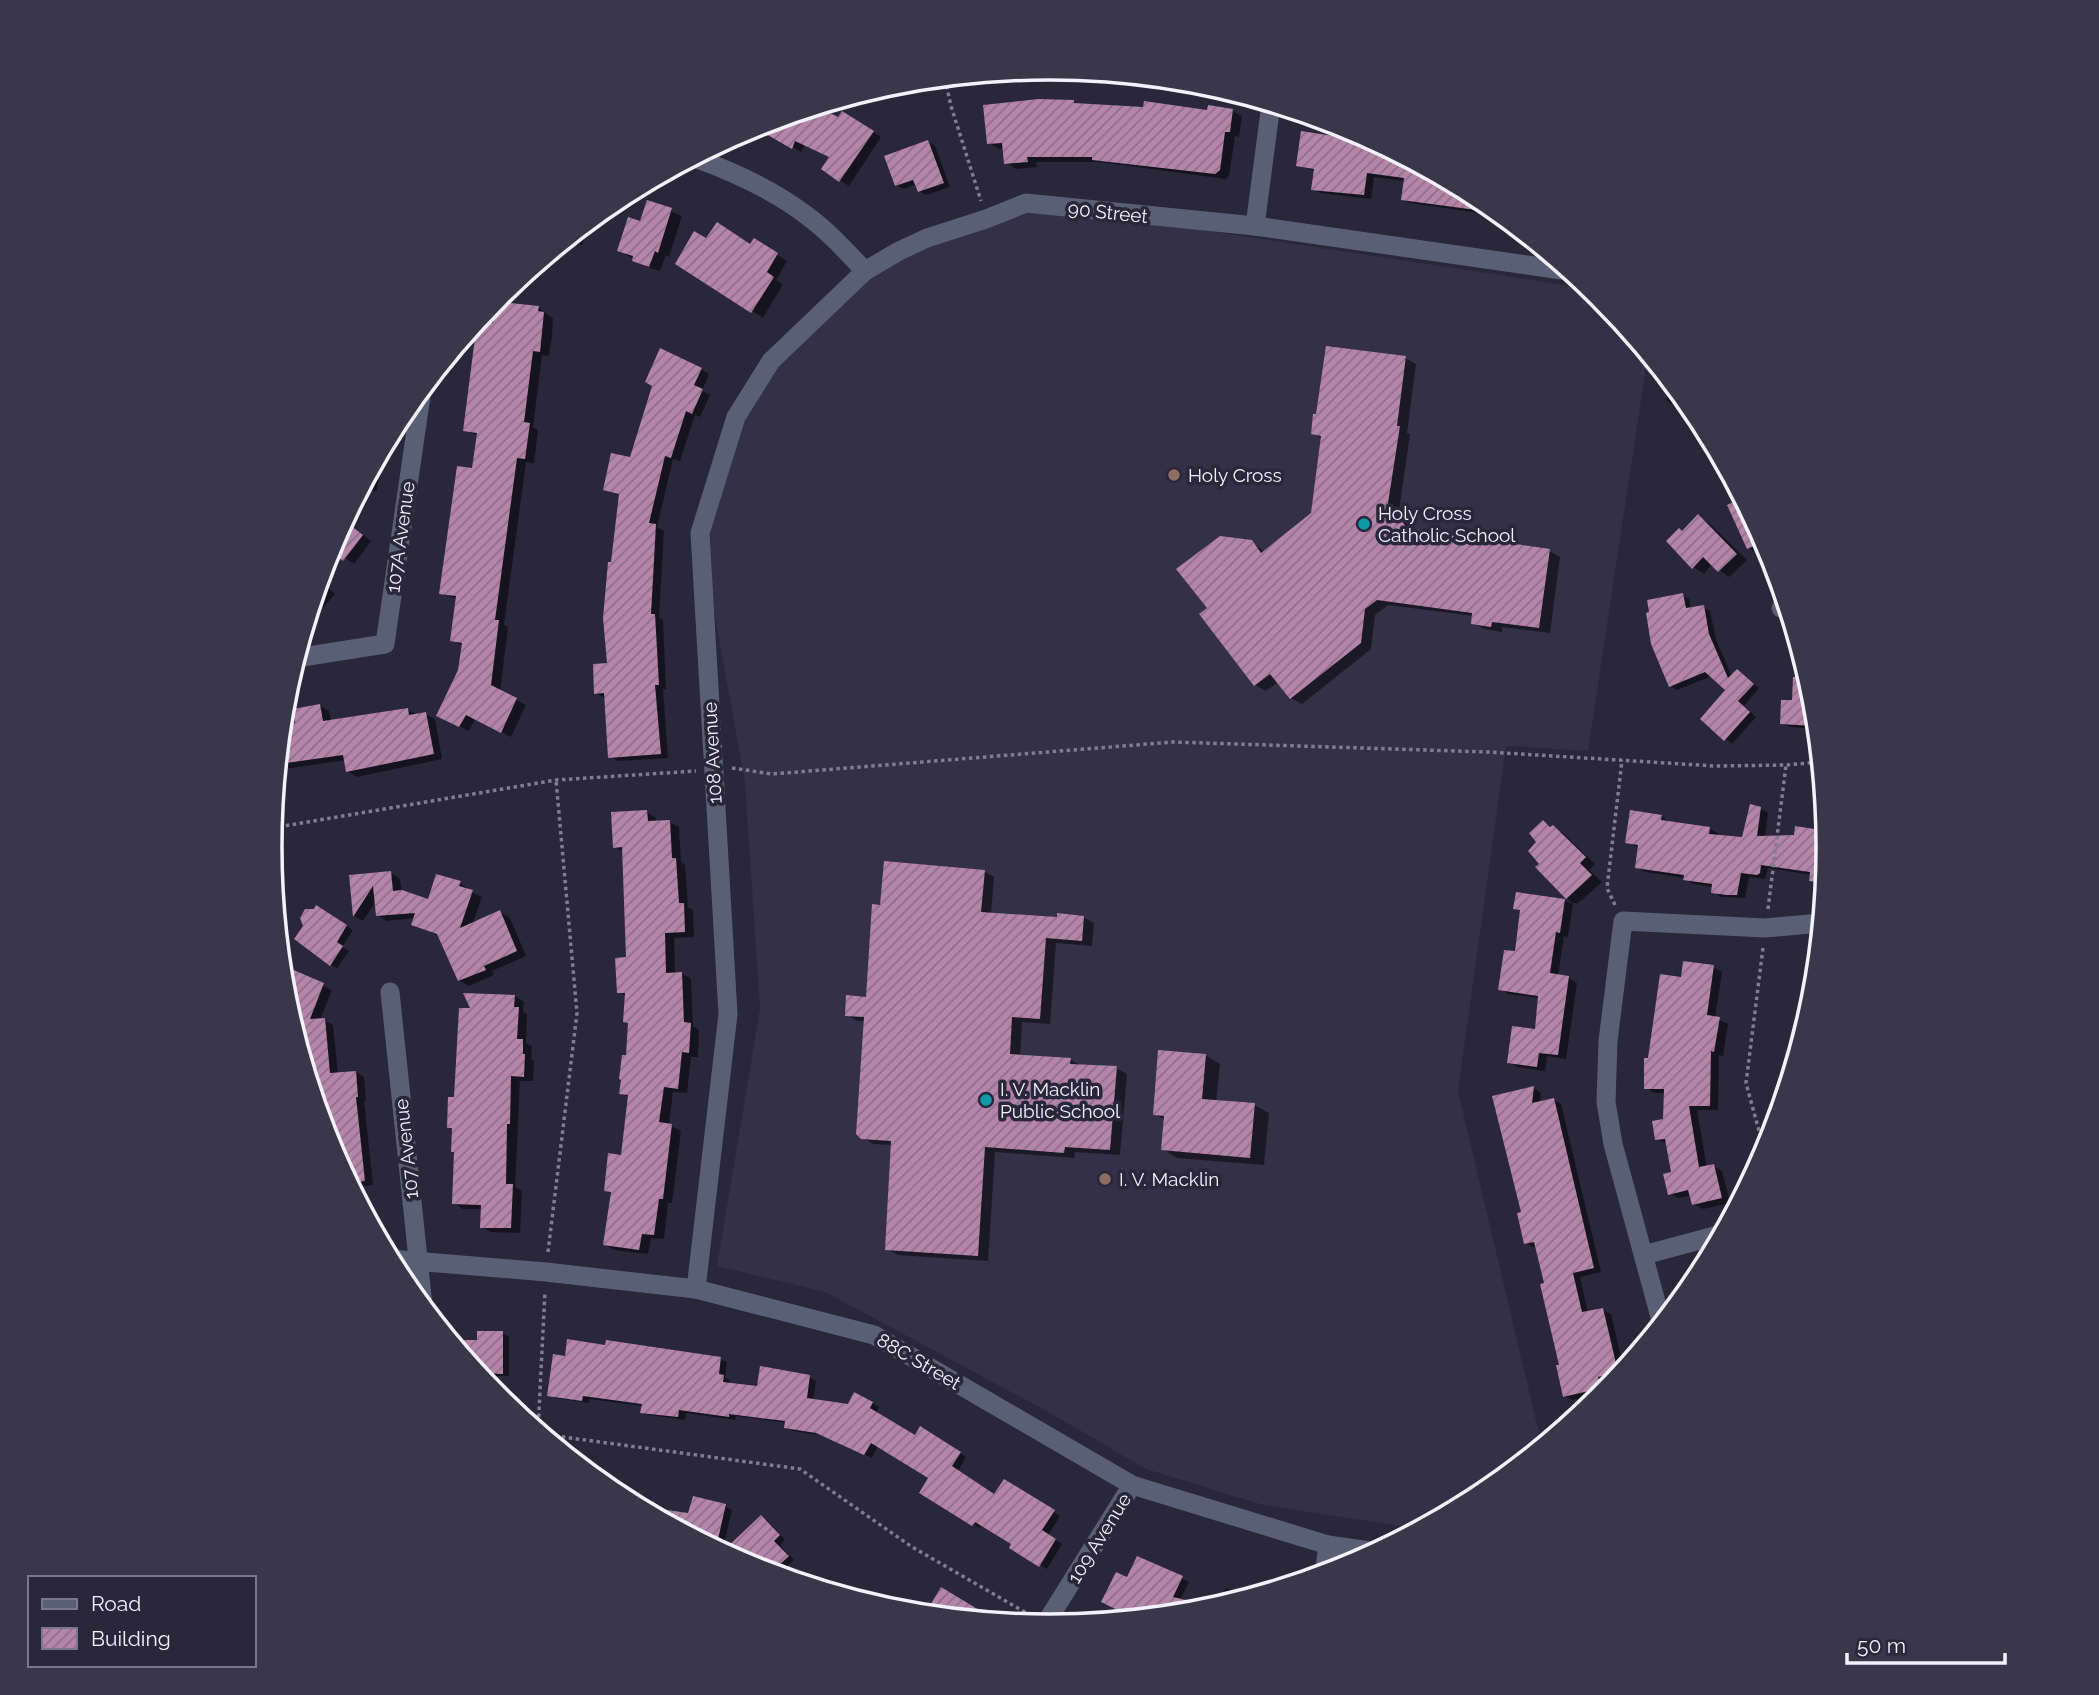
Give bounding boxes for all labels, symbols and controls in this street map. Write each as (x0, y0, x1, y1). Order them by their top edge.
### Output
street label: 90 Street (1067, 197, 1150, 227)
place label: Holy Cross (1188, 464, 1282, 486)
marker: Holy Cross (1166, 467, 1182, 483)
street label: 107A Avenue (381, 480, 419, 594)
place label: Holy Cross Catholic School (1378, 502, 1516, 546)
marker: Holy Cross Catholic School (1356, 516, 1372, 532)
street label: 108 Avenue (698, 702, 726, 804)
place label: I. V. Macklin Public School (1000, 1078, 1121, 1122)
marker: I. V. Macklin Public School (978, 1092, 994, 1108)
street label: 107 Avenue (390, 1098, 422, 1200)
place label: I. V. Macklin (1119, 1168, 1219, 1190)
marker: I. V. Macklin (1097, 1171, 1113, 1187)
street label: 88C Street (873, 1328, 965, 1394)
street label: 109 Avenue (1063, 1489, 1135, 1587)
legend (28, 1576, 256, 1667)
text: Road (91, 1591, 141, 1616)
scale bar (1847, 1622, 2004, 1666)
text: Building (91, 1626, 171, 1651)
text: 50 m (1857, 1633, 1906, 1658)

